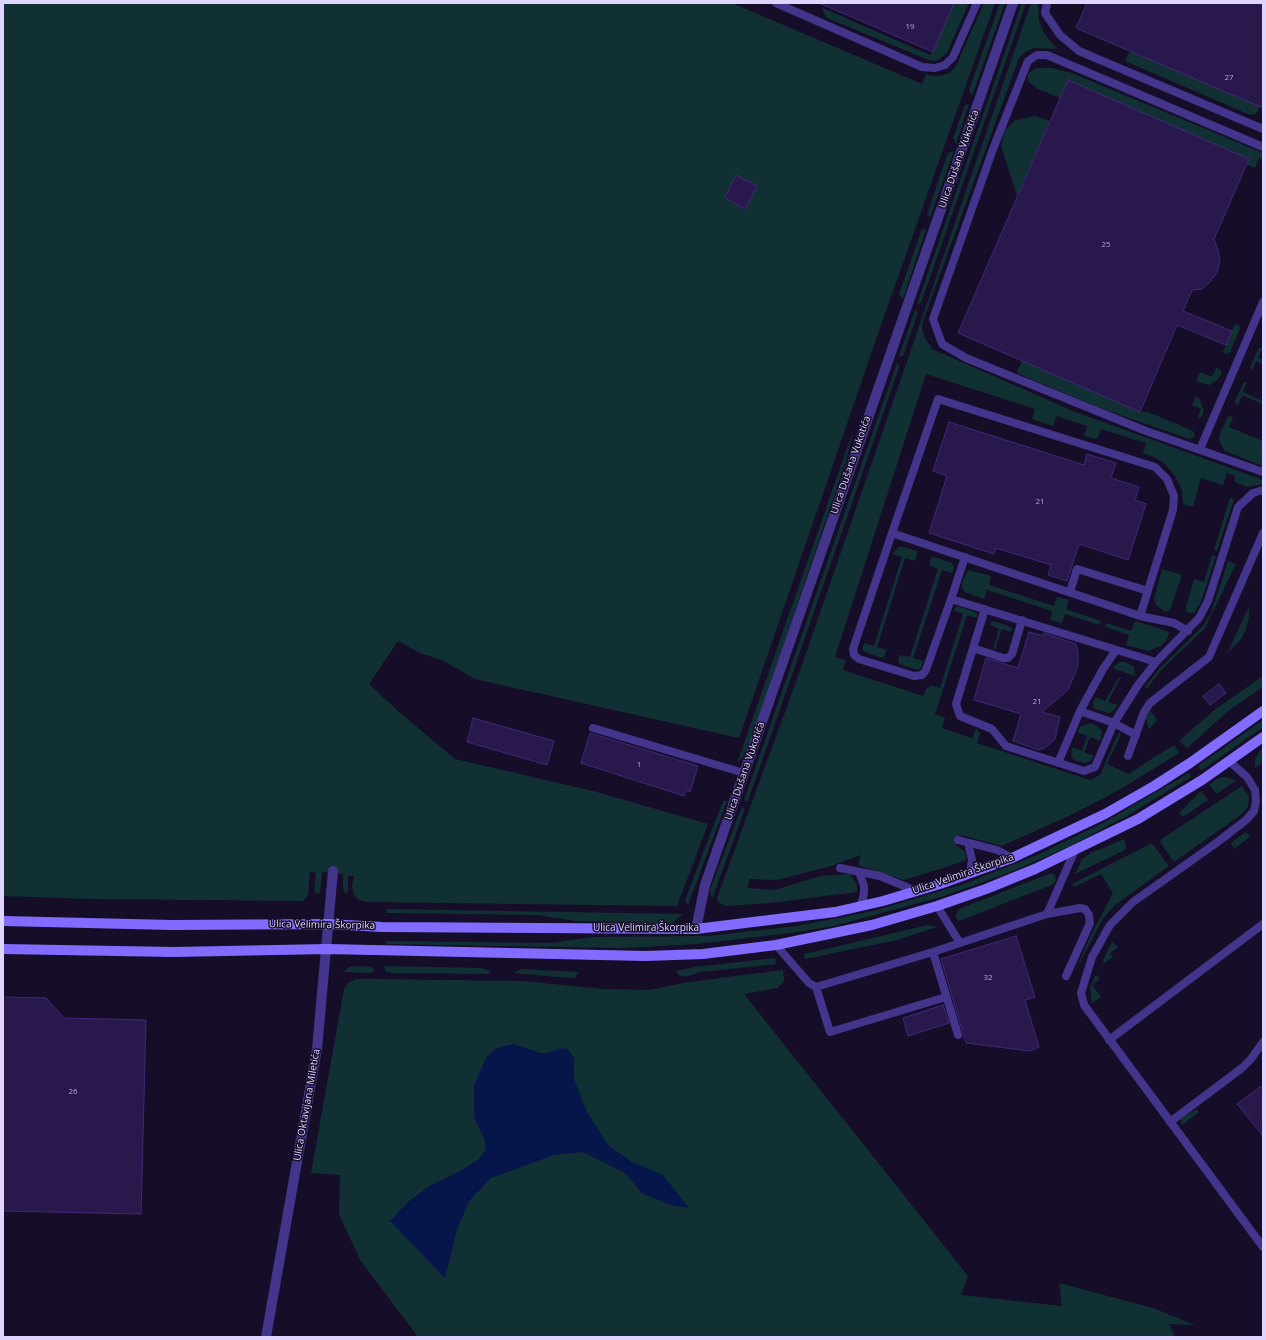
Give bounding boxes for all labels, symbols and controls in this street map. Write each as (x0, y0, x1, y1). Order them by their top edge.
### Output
house number: 19 (905, 22, 915, 32)
house number: 27 (1224, 73, 1234, 83)
street label: Ulica Dušana Vukotića (937, 108, 981, 210)
house number: 25 (1101, 240, 1111, 250)
street label: Ulica Dušana Vukotića (829, 414, 873, 516)
house number: 21 (1035, 497, 1045, 507)
house number: 21 (1032, 697, 1042, 707)
street label: Ulica Dušana Vukotića (723, 720, 767, 822)
house number: 1 (637, 760, 641, 770)
street label: Ulica Velimira Škorpika (911, 851, 1015, 897)
street label: Ulica Velimira Škorpika (269, 918, 375, 932)
street label: Ulica Velimira Škorpika (593, 922, 699, 934)
house number: 32 (983, 973, 993, 983)
street label: Ulica Oktavijana Miletića (291, 1048, 323, 1162)
house number: 26 (68, 1087, 78, 1097)

